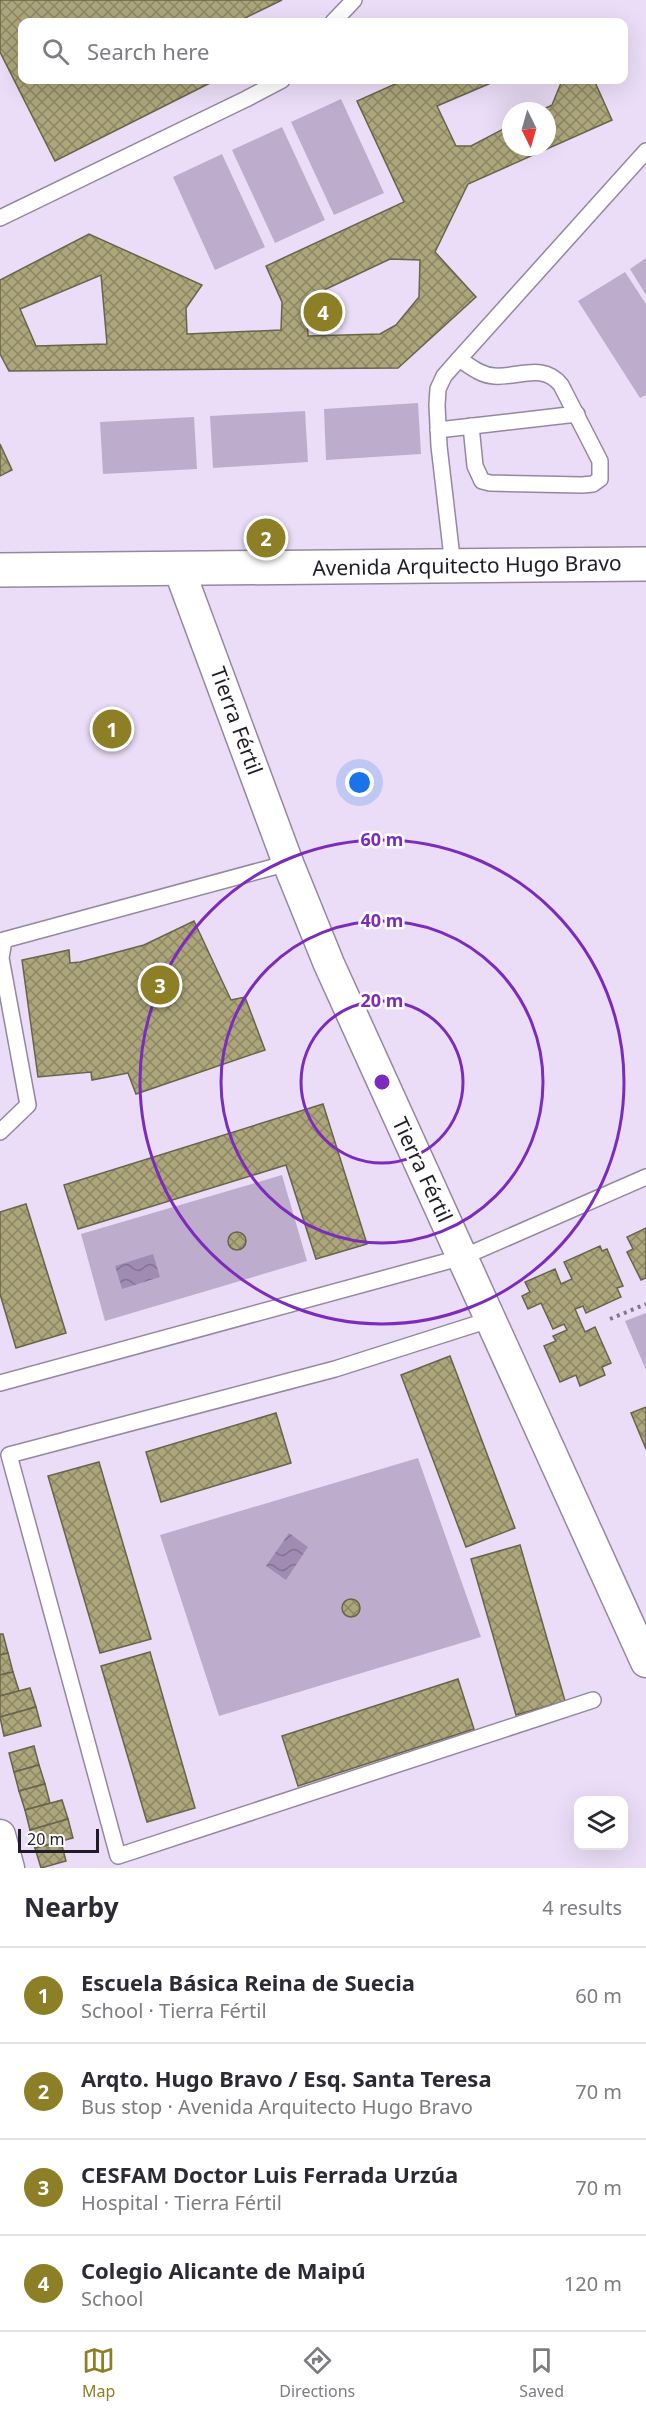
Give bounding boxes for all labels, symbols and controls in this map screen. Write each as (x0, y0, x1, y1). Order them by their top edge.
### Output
search box (18, 18, 628, 84)
icon: search (39, 35, 72, 68)
text: Search here (87, 36, 209, 66)
north arrow (502, 102, 556, 156)
pin: 4 (304, 290, 342, 334)
pin: 2 (246, 516, 286, 560)
street label: Avenida Arquitecto Hugo Bravo (312, 548, 622, 582)
street label: Tierra Fértil (204, 663, 269, 779)
pin: 1 (92, 706, 132, 752)
your location (345, 768, 374, 797)
text: 60 m (361, 827, 403, 851)
text: 40 m (361, 908, 403, 932)
pin: 3 (140, 962, 180, 1008)
text: 20 m (361, 988, 403, 1012)
centre of rings (372, 1072, 392, 1092)
street label: Tierra Fértil (386, 1112, 459, 1227)
map controls (574, 1796, 628, 1850)
button: layers (574, 1796, 628, 1850)
scale bar (18, 1826, 99, 1854)
text: 20 m (27, 1828, 64, 1850)
text: Nearby (24, 1889, 119, 1925)
text: 4 results (542, 1894, 622, 1921)
text: Escuela Básica Reina de Suecia (81, 1967, 415, 1997)
text: 1 (38, 1982, 49, 2009)
text: 60 m (575, 1982, 622, 2009)
text: School · Tierra Fértil (81, 1997, 267, 2024)
text: Arqto. Hugo Bravo / Esq. Santa Teresa (81, 2063, 492, 2093)
text: 2 (38, 2078, 49, 2105)
text: 70 m (575, 2078, 622, 2105)
text: Bus stop · Avenida Arquitecto Hugo Bravo (81, 2093, 473, 2120)
text: CESFAM Doctor Luis Ferrada Urzúa (81, 2159, 458, 2189)
text: 3 (38, 2174, 49, 2201)
text: 70 m (575, 2174, 622, 2201)
text: Hospital · Tierra Fértil (81, 2189, 282, 2216)
text: Colegio Alicante de Maipú (81, 2255, 366, 2285)
text: 4 (38, 2270, 49, 2297)
text: 120 m (564, 2270, 622, 2297)
text: School (81, 2285, 143, 2312)
tab: Map (82, 2344, 115, 2402)
tab: Directions (279, 2344, 355, 2402)
tab: Saved (519, 2344, 564, 2402)

